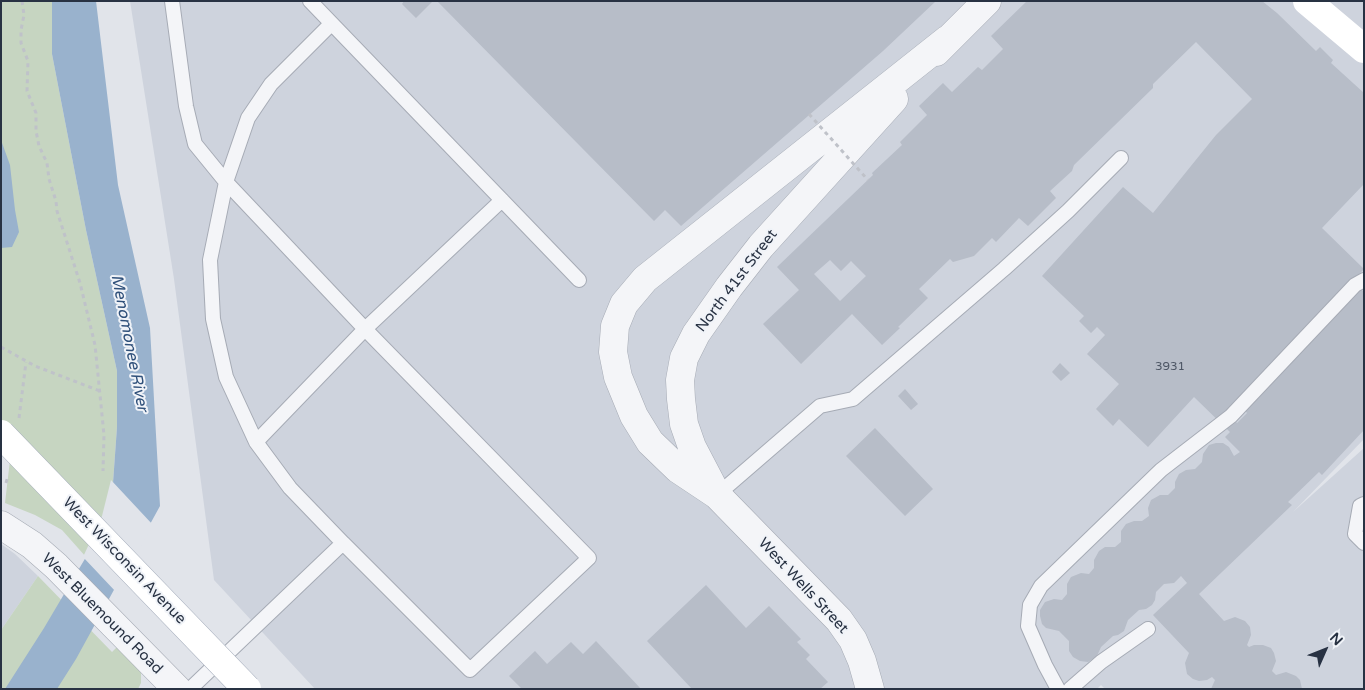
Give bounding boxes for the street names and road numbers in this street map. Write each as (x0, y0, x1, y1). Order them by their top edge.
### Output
street label: North 41st Street (693, 226, 781, 336)
street label: West Wisconsin Avenue (59, 494, 189, 628)
street label: West Wells Street (754, 534, 852, 638)
street label: West Bluemound Road (38, 550, 166, 678)

